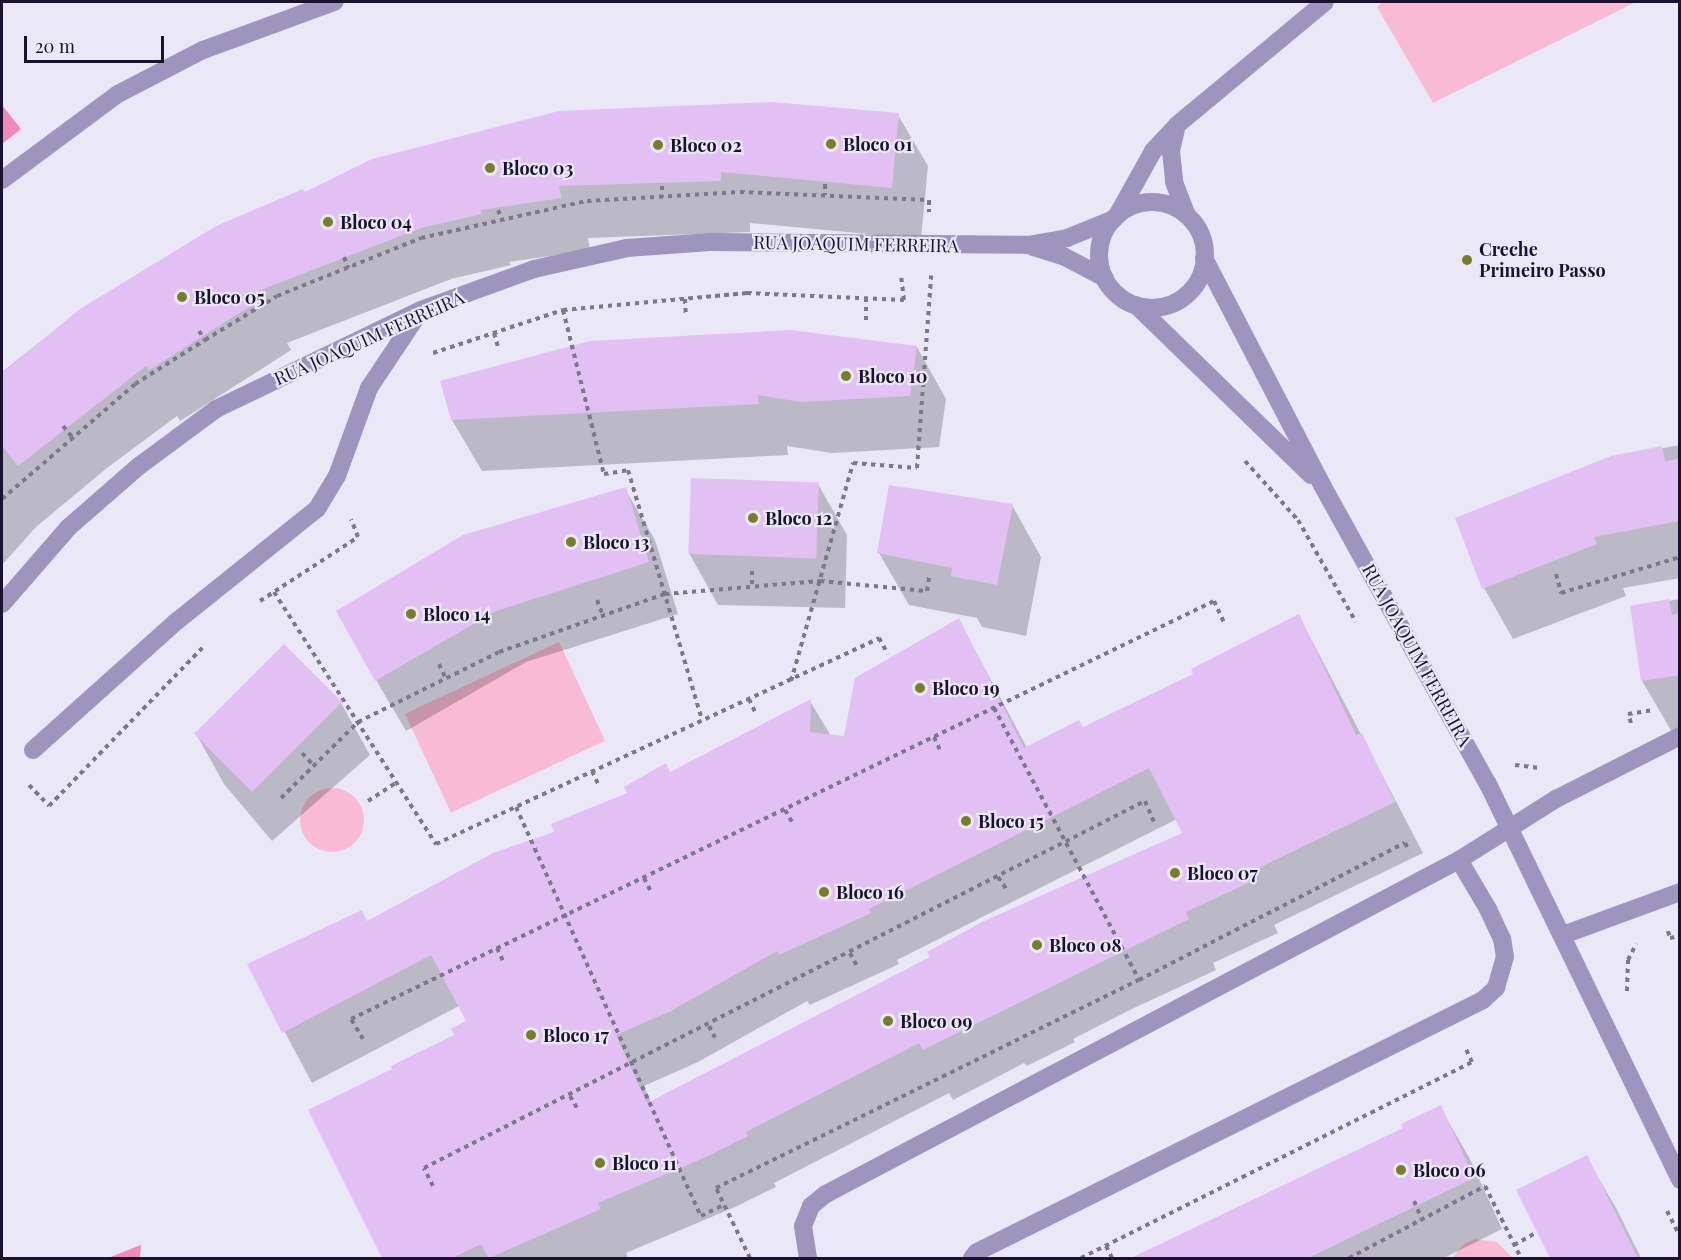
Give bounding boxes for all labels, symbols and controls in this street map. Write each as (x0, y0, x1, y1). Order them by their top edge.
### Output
scale bar (27, 24, 166, 62)
text: 20 m (35, 34, 75, 58)
place label: Bloco 01 (843, 133, 912, 155)
place label: Bloco 02 (670, 134, 742, 156)
marker: Bloco 01 (824, 137, 838, 151)
marker: Bloco 02 (651, 138, 665, 152)
place label: Bloco 03 (502, 157, 573, 179)
marker: Bloco 03 (483, 161, 497, 175)
place label: Bloco 04 (340, 211, 412, 233)
marker: Bloco 04 (321, 215, 335, 229)
street label: RUA JOAQUIM FERREIRA (753, 231, 959, 257)
place label: Creche Primeiro Passo (1479, 239, 1606, 282)
marker: Creche Primeiro Passo (1460, 253, 1474, 267)
place label: Bloco 05 (194, 286, 265, 308)
street label: RUA JOAQUIM FERREIRA (271, 286, 467, 390)
marker: Bloco 05 (175, 290, 189, 304)
place label: Bloco 10 (858, 365, 927, 387)
marker: Bloco 10 (839, 369, 853, 383)
place label: Bloco 12 (765, 507, 832, 529)
marker: Bloco 12 (746, 511, 760, 525)
place label: Bloco 13 (583, 531, 649, 553)
marker: Bloco 13 (564, 535, 578, 549)
street label: RUA JOAQUIM FERREIRA (1358, 560, 1476, 750)
place label: Bloco 14 (423, 603, 490, 625)
marker: Bloco 14 (404, 607, 418, 621)
place label: Bloco 19 (932, 677, 1000, 699)
marker: Bloco 19 (913, 681, 927, 695)
place label: Bloco 15 (978, 810, 1044, 832)
marker: Bloco 15 (959, 814, 973, 828)
place label: Bloco 07 (1187, 862, 1258, 884)
marker: Bloco 07 (1168, 866, 1182, 880)
place label: Bloco 16 (836, 881, 904, 903)
marker: Bloco 16 (817, 885, 831, 899)
place label: Bloco 08 (1049, 934, 1122, 956)
marker: Bloco 08 (1030, 938, 1044, 952)
place label: Bloco 09 (900, 1010, 972, 1032)
marker: Bloco 09 (881, 1014, 895, 1028)
place label: Bloco 17 (543, 1024, 609, 1046)
marker: Bloco 17 (524, 1028, 538, 1042)
place label: Bloco 11 (612, 1152, 677, 1174)
marker: Bloco 11 (593, 1156, 607, 1170)
place label: Bloco 06 (1413, 1159, 1486, 1181)
marker: Bloco 06 (1394, 1163, 1408, 1177)

